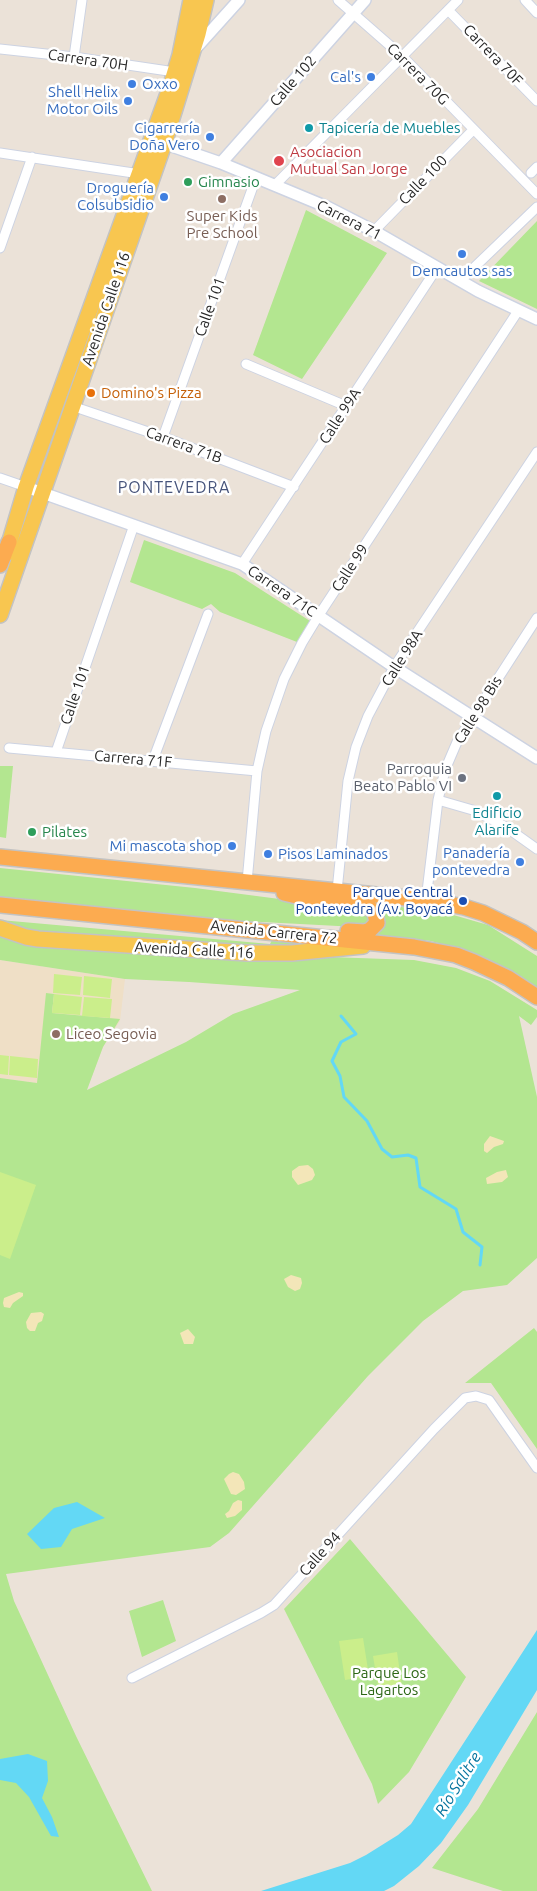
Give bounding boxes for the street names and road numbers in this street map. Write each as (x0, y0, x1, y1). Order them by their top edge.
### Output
street label: Carrera 70F (459, 21, 527, 89)
street label: Carrera 70G (383, 39, 453, 109)
street label: Carrera 70H (47, 45, 129, 75)
street label: Calle 102 (266, 52, 320, 110)
street label: Calle 100 (395, 151, 451, 209)
street label: Carrera 71 (314, 196, 384, 244)
street label: Avenida Calle 116 (78, 250, 134, 368)
street label: Calle 101 (191, 275, 229, 339)
street label: Calle 99A (315, 385, 365, 447)
street label: Carrera 71B (143, 423, 225, 467)
street label: Calle 99 (328, 541, 372, 595)
street label: Carrera 71C (244, 561, 320, 621)
street label: Calle 98A (378, 626, 426, 690)
street label: Calle 101 (56, 663, 94, 727)
street label: Calle 98 Bis (450, 673, 506, 747)
street label: Carrera 71F (93, 747, 173, 771)
street label: Avenida Carrera 72 (210, 916, 338, 948)
street label: Avenida Calle 116 (134, 938, 254, 962)
street label: Calle 94 (295, 1528, 345, 1580)

